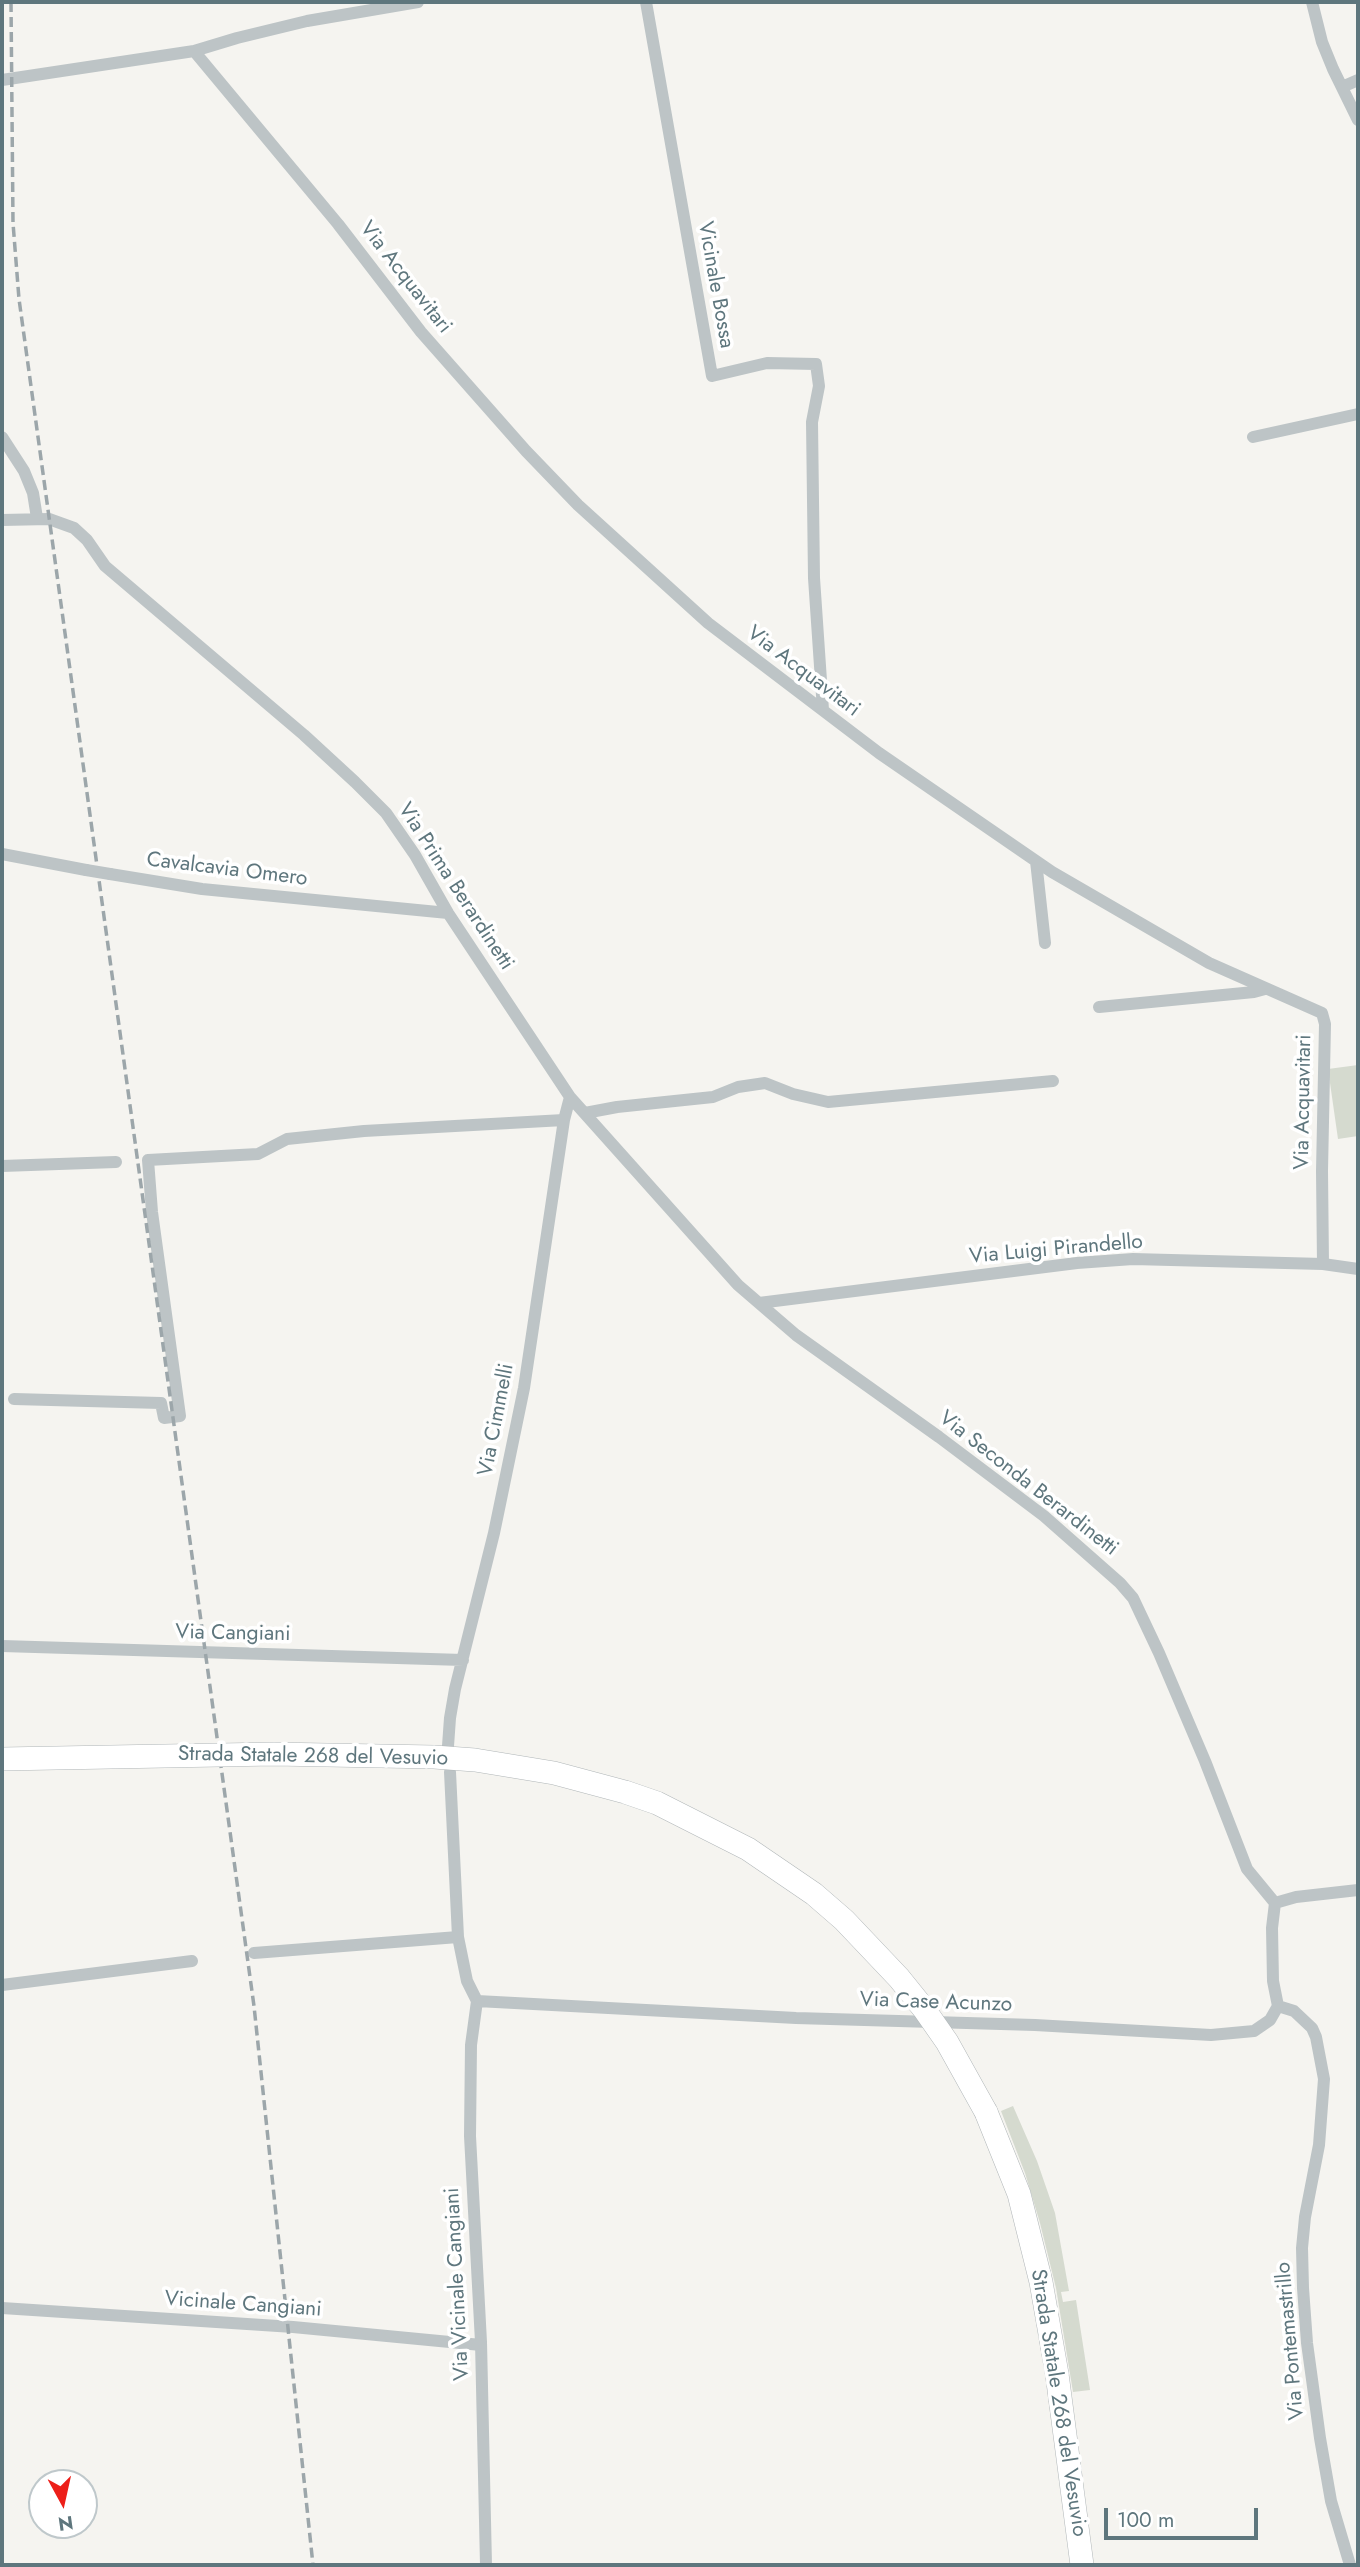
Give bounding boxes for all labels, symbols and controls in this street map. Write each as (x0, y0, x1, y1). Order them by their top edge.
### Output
street label: Via Acquavitari (353, 217, 457, 339)
street label: Vicinale Bossa (691, 220, 739, 350)
street label: Via Acquavitari (741, 621, 865, 723)
street label: Via Prima Berardinetti (392, 799, 518, 975)
street label: Cavalcavia Omero (145, 848, 309, 892)
street label: Via Acquavitari (1290, 1034, 1318, 1170)
street label: Via Luigi Pirandello (968, 1230, 1144, 1270)
street label: Via Cimmelli (474, 1362, 520, 1478)
street label: Via Seconda Berardinetti (933, 1406, 1123, 1562)
street label: Via Cangiani (175, 1620, 291, 1648)
street label: Strada Statale 268 del Vesuvio (178, 1742, 448, 1772)
street label: Via Case Acunzo (859, 1988, 1013, 2018)
street label: Via Vicinale Cangiani (440, 2187, 476, 2381)
street label: Via Pontemastrillo (1272, 2261, 1310, 2421)
street label: Strada Statale 268 del Vesuvio (1024, 2268, 1092, 2538)
street label: Vicinale Cangiani (164, 2287, 322, 2323)
north arrow (28, 2469, 98, 2539)
scale bar (1108, 2494, 1262, 2538)
text: 100 m (1117, 2505, 1174, 2535)
text: N (56, 2509, 75, 2538)

